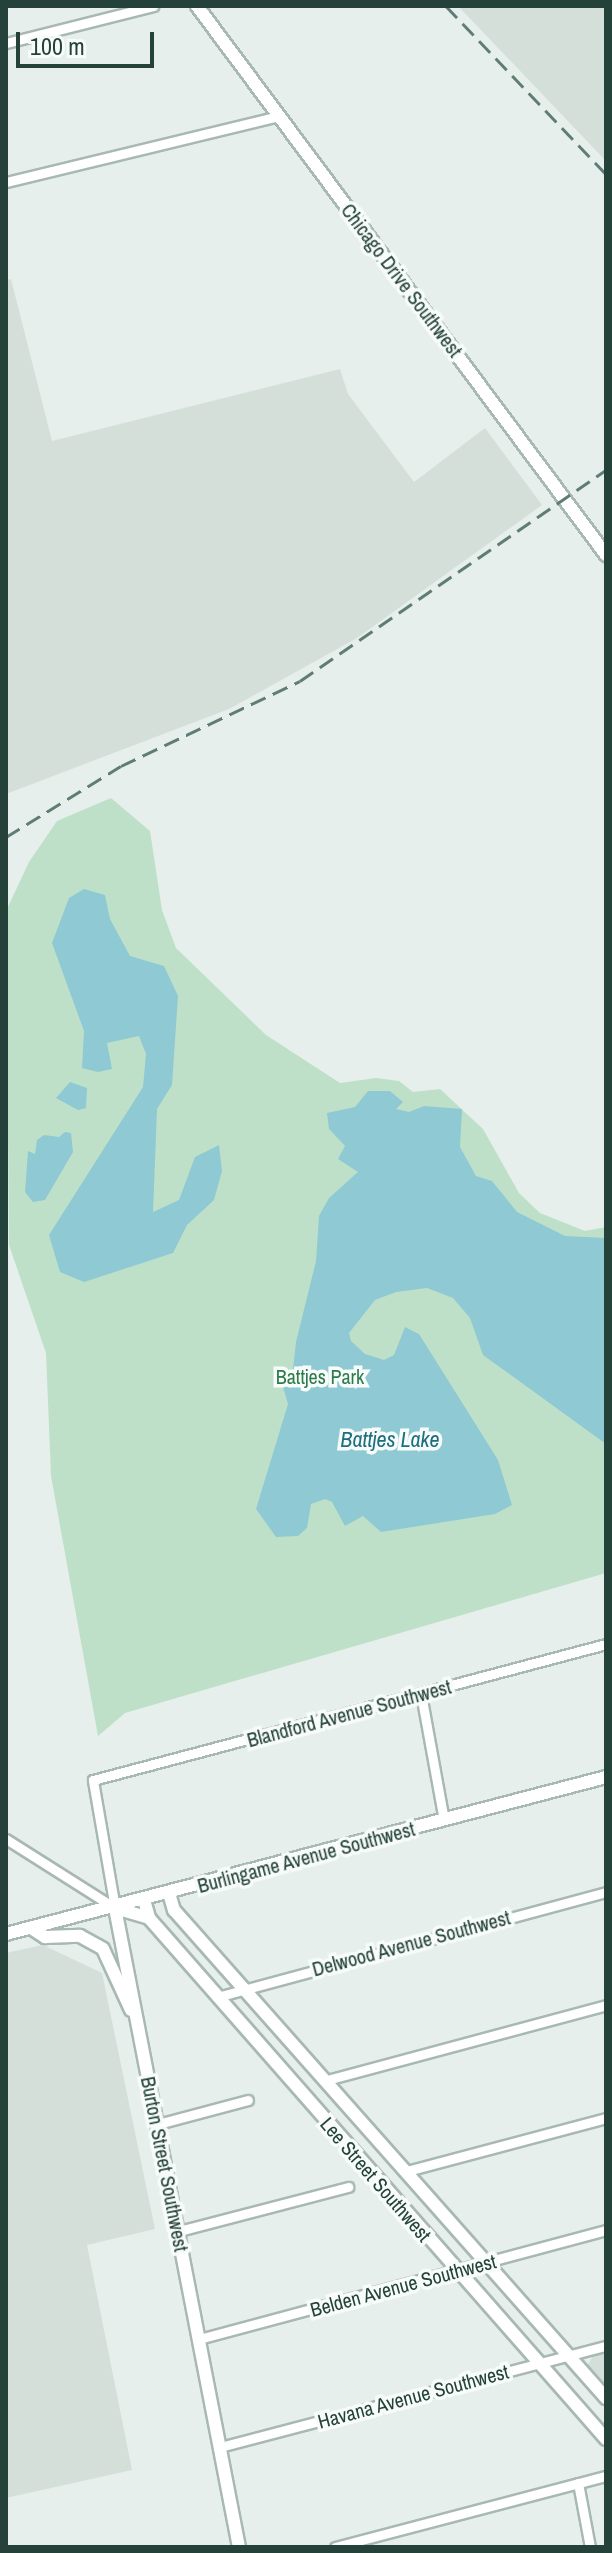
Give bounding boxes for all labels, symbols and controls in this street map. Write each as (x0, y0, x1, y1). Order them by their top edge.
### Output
scale bar (20, 16, 158, 66)
text: 100 m (30, 30, 85, 62)
street label: Chicago Drive Southwest (336, 199, 468, 361)
park label: Battjes Park (276, 1364, 364, 1388)
water label: Battjes Lake (340, 1427, 440, 1453)
street label: Blandford Avenue Southwest (244, 1674, 454, 1752)
street label: Burlingame Avenue Southwest (194, 1816, 418, 1898)
street label: Delwood Avenue Southwest (309, 1905, 513, 1981)
street label: Burton Street Southwest (136, 2074, 194, 2254)
street label: Lee Street Southwest (316, 2112, 436, 2246)
street label: Belden Avenue Southwest (307, 2249, 499, 2321)
street label: Havana Avenue Southwest (314, 2359, 512, 2433)

